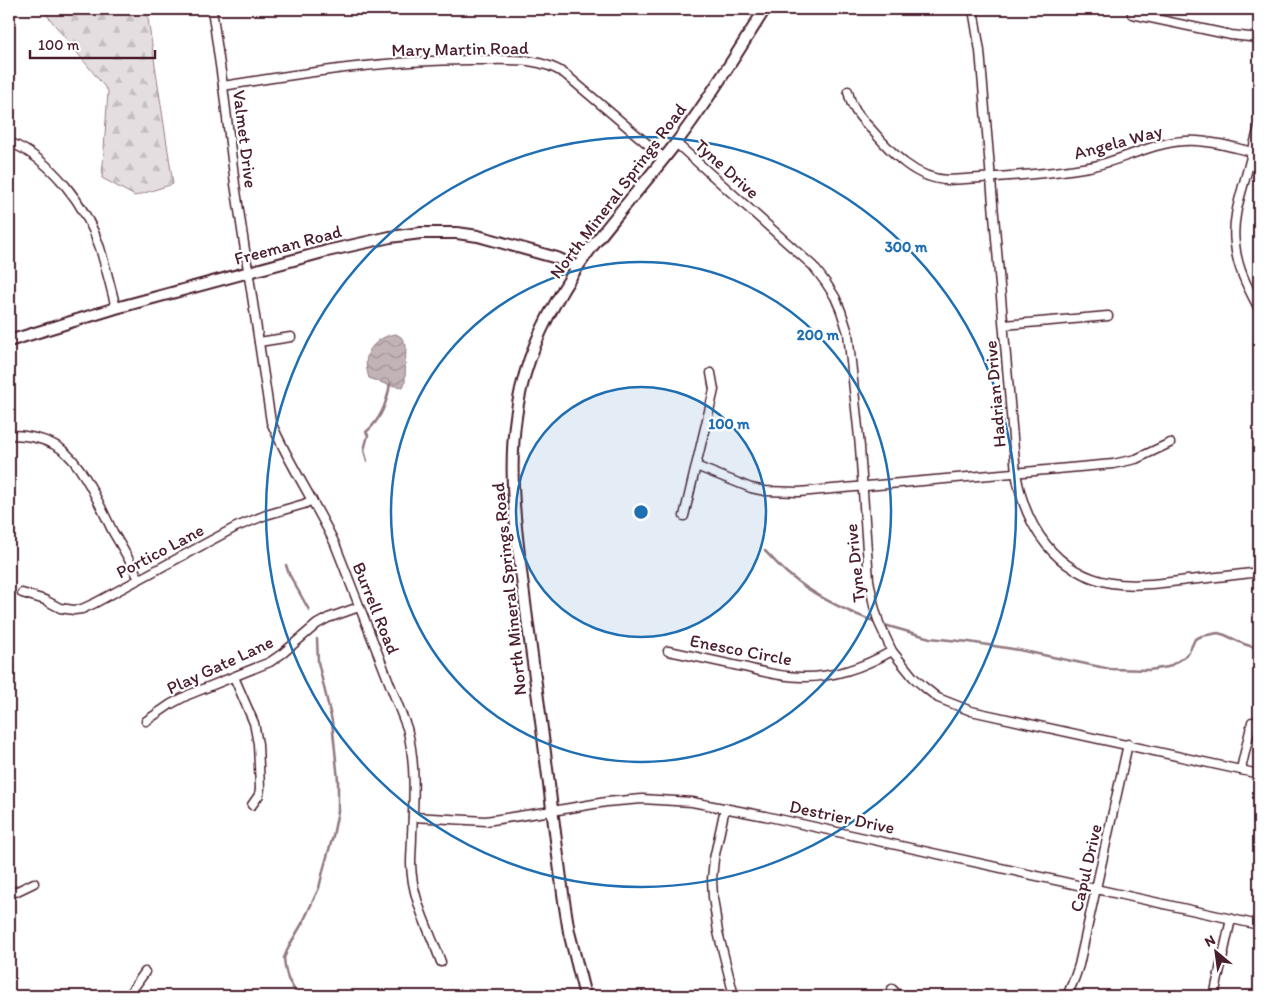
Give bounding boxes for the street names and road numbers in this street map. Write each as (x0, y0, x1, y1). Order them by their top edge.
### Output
street label: Mary Martin Road (391, 37, 529, 61)
street label: Valmet Drive (228, 89, 262, 189)
street label: North Mineral Springs Road (545, 99, 691, 283)
street label: Angela Way (1071, 120, 1165, 164)
street label: Tyne Drive (690, 134, 764, 204)
street label: Freeman Road (232, 220, 344, 270)
street label: Hadrian Drive (979, 340, 1011, 448)
street label: North Mineral Springs Road (487, 481, 531, 697)
street label: Portico Lane (112, 519, 208, 583)
street label: Tyne Drive (840, 523, 870, 603)
street label: Burrell Road (348, 559, 405, 658)
street label: Enesco Circle (688, 629, 794, 671)
street label: Play Gate Lane (163, 631, 277, 699)
street label: Destrier Drive (787, 795, 897, 839)
street label: Capul Drive (1065, 822, 1107, 914)

